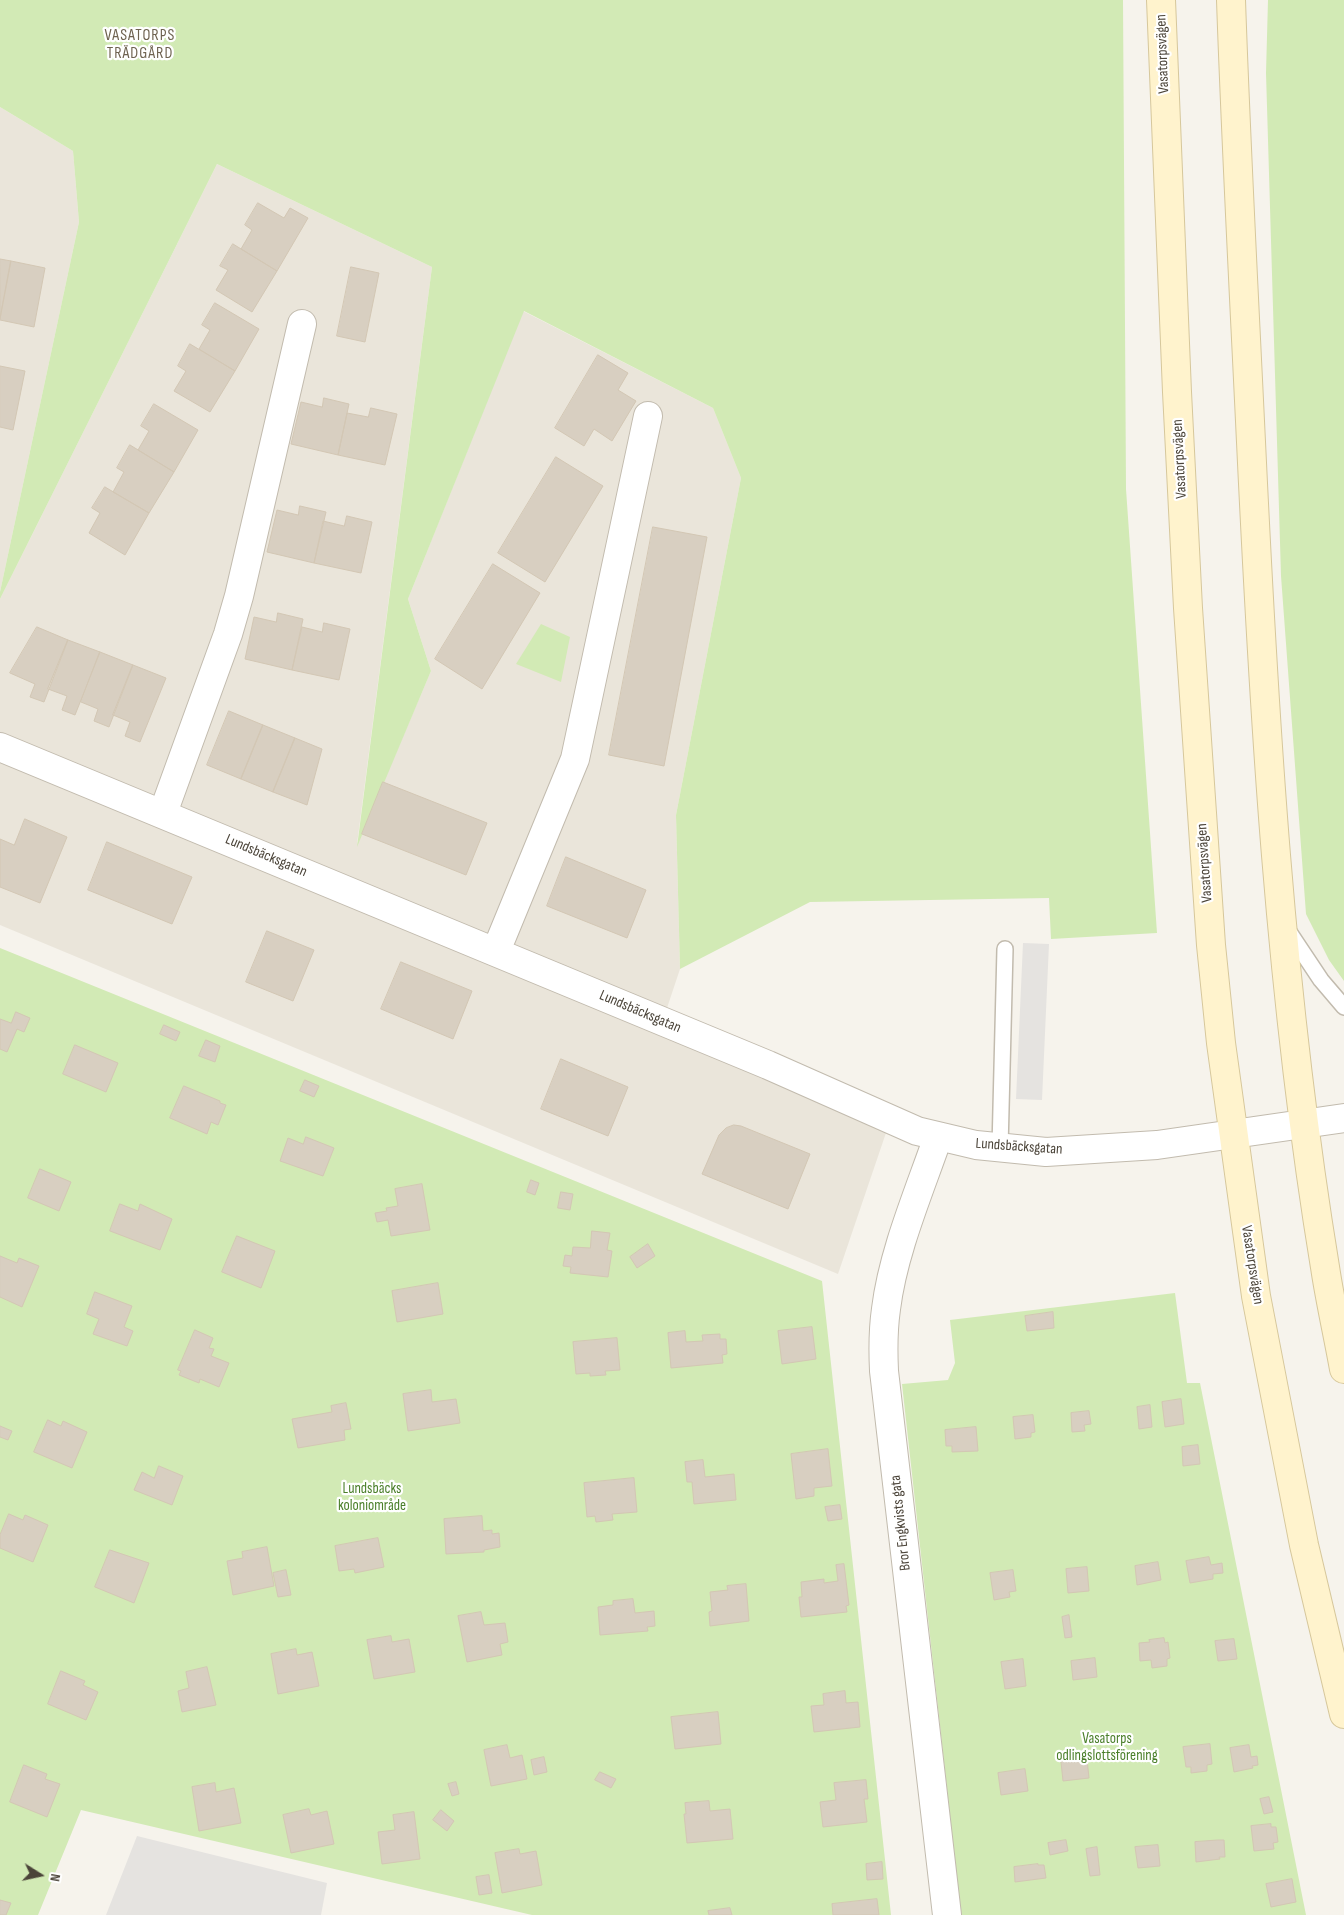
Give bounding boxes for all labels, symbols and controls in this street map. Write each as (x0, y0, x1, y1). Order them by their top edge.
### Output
street label: Vasatorpsvägen (1153, 14, 1173, 94)
district label: VASATORPS TRÄDGÅRD (103, 26, 177, 64)
street label: Vasatorpsvägen (1169, 419, 1191, 499)
street label: Vasatorpsvägen (1193, 823, 1217, 903)
street label: Lundsbäcksgatan (222, 831, 310, 881)
street label: Lundsbäcksgatan (596, 987, 684, 1037)
street label: Lundsbäcksgatan (975, 1135, 1063, 1159)
street label: Vasatorpsvägen (1237, 1224, 1267, 1306)
street label: Bror Engkvists gata (887, 1474, 915, 1572)
park label: Lundsbäcks koloniområde (338, 1480, 406, 1515)
park label: Vasatorps odlingslottsförening (1056, 1730, 1158, 1765)
north arrow (15, 1850, 65, 1900)
text: N (46, 1873, 64, 1883)

